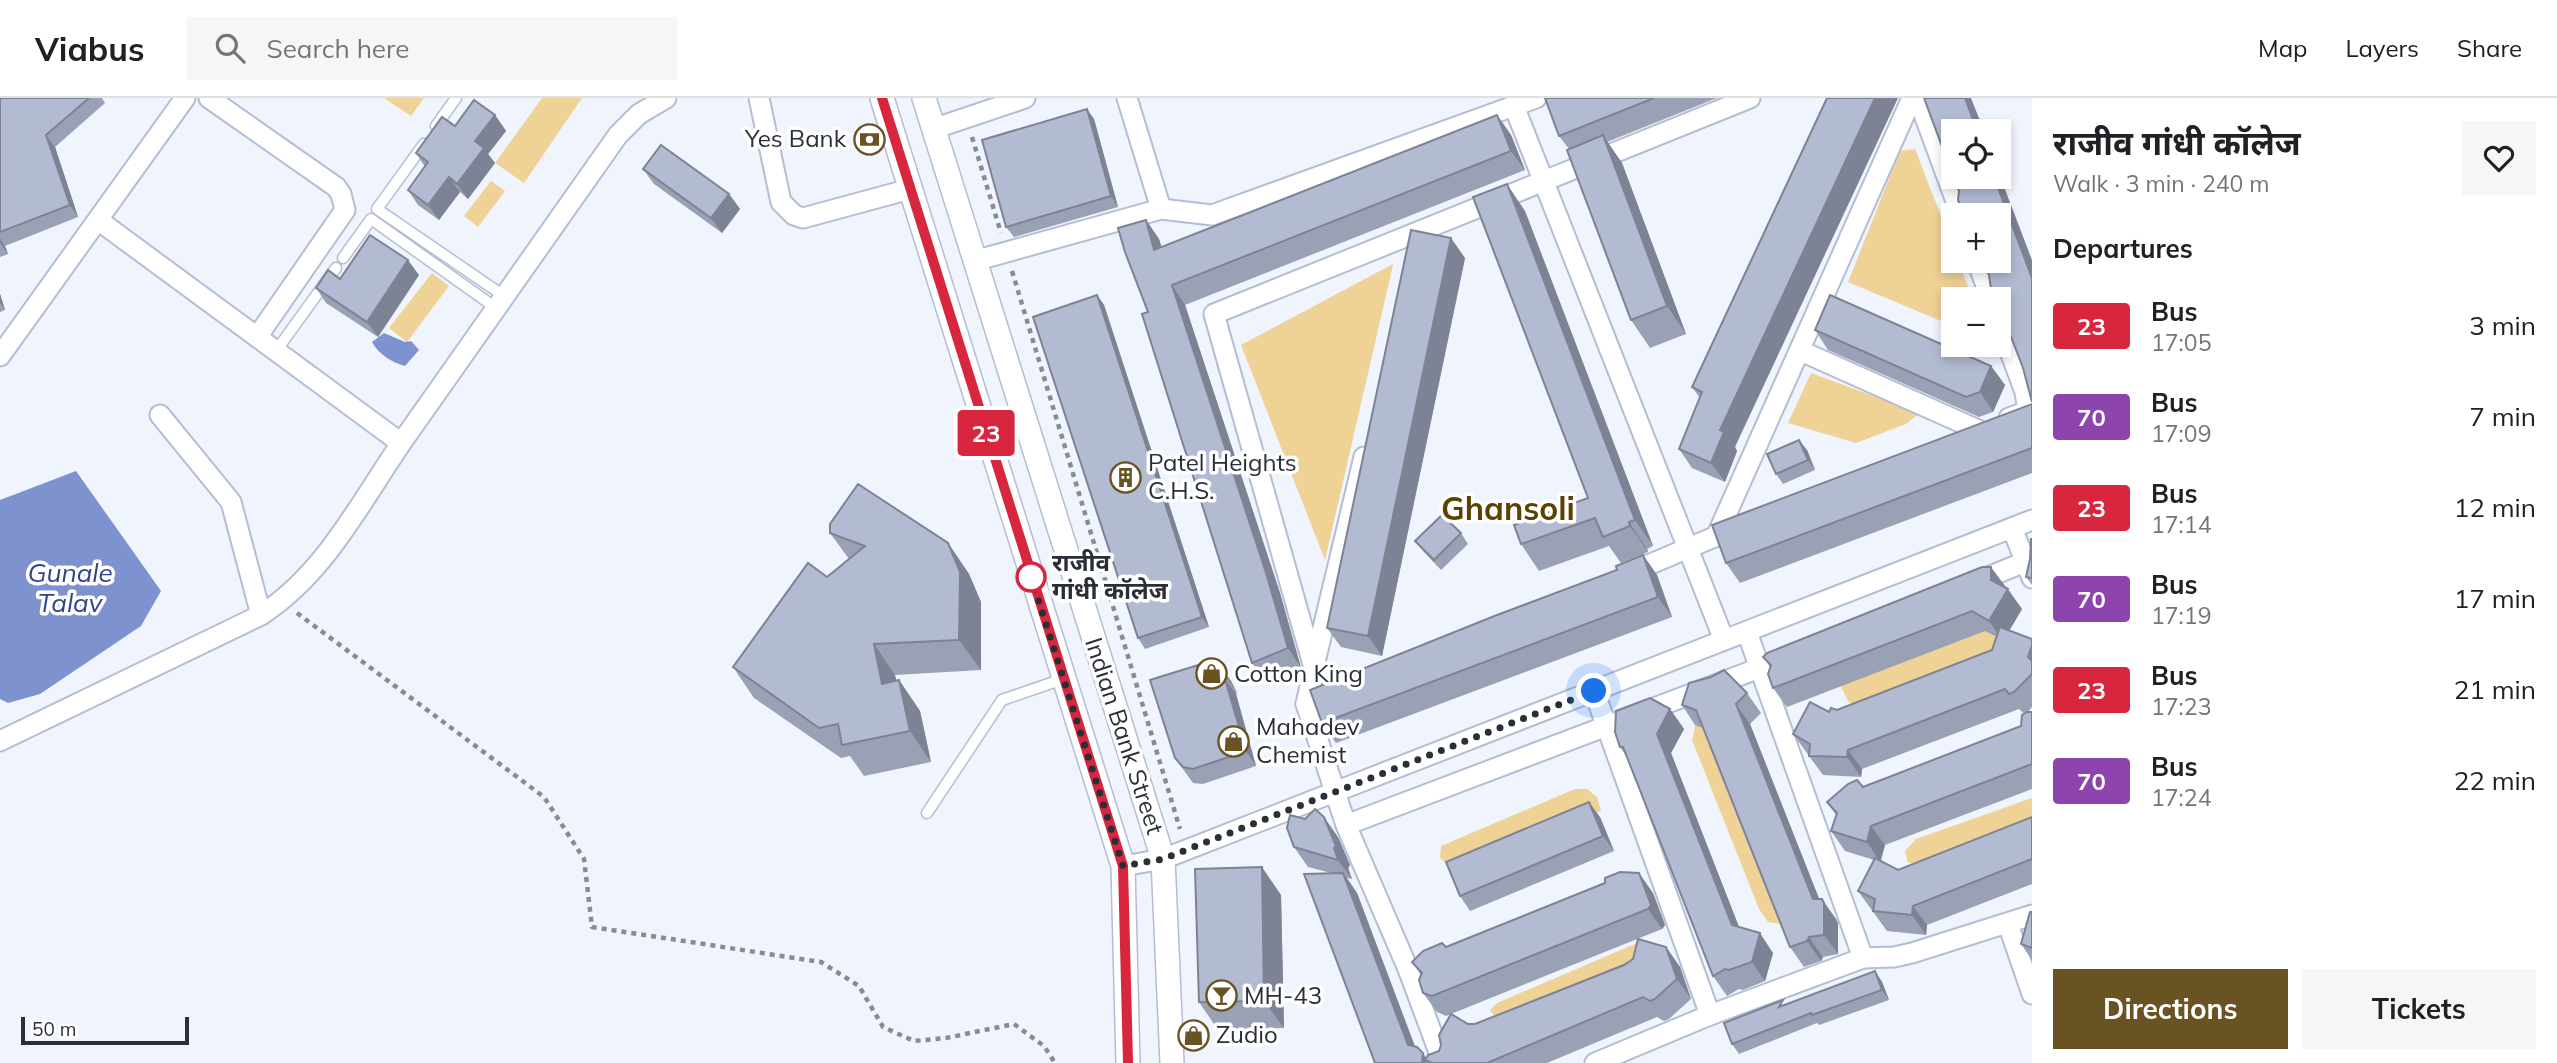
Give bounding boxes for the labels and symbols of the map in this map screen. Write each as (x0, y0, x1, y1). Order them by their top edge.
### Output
bank icon: Yes Bank (852, 122, 886, 156)
place label: Yes Bank (744, 123, 847, 153)
line badge: 23 (954, 410, 1018, 456)
place label: Patel Heights C.H.S. (1148, 447, 1297, 505)
building icon: Patel Heights C.H.S. (1108, 460, 1142, 494)
district label: Ghansoli (1441, 488, 1575, 528)
place label: राजीव गांधी कॉलेज (1052, 547, 1169, 605)
water label: Gunale Talav (27, 556, 113, 619)
marker: राजीव गांधी कॉलेज (1016, 562, 1046, 592)
street label: Indian Bank Street (1079, 634, 1171, 838)
shop icon: Cotton King (1194, 657, 1228, 691)
place label: Cotton King (1234, 658, 1363, 688)
your location (1576, 673, 1611, 708)
place label: Mahadev Chemist (1256, 711, 1360, 769)
shop icon: Mahadev Chemist (1216, 724, 1250, 758)
bar icon: MH-43 (1204, 979, 1238, 1013)
place label: MH-43 (1244, 980, 1322, 1010)
scale bar (21, 1014, 189, 1046)
shop icon: Zudio (1176, 1018, 1210, 1052)
place label: Zudio (1216, 1019, 1278, 1049)

